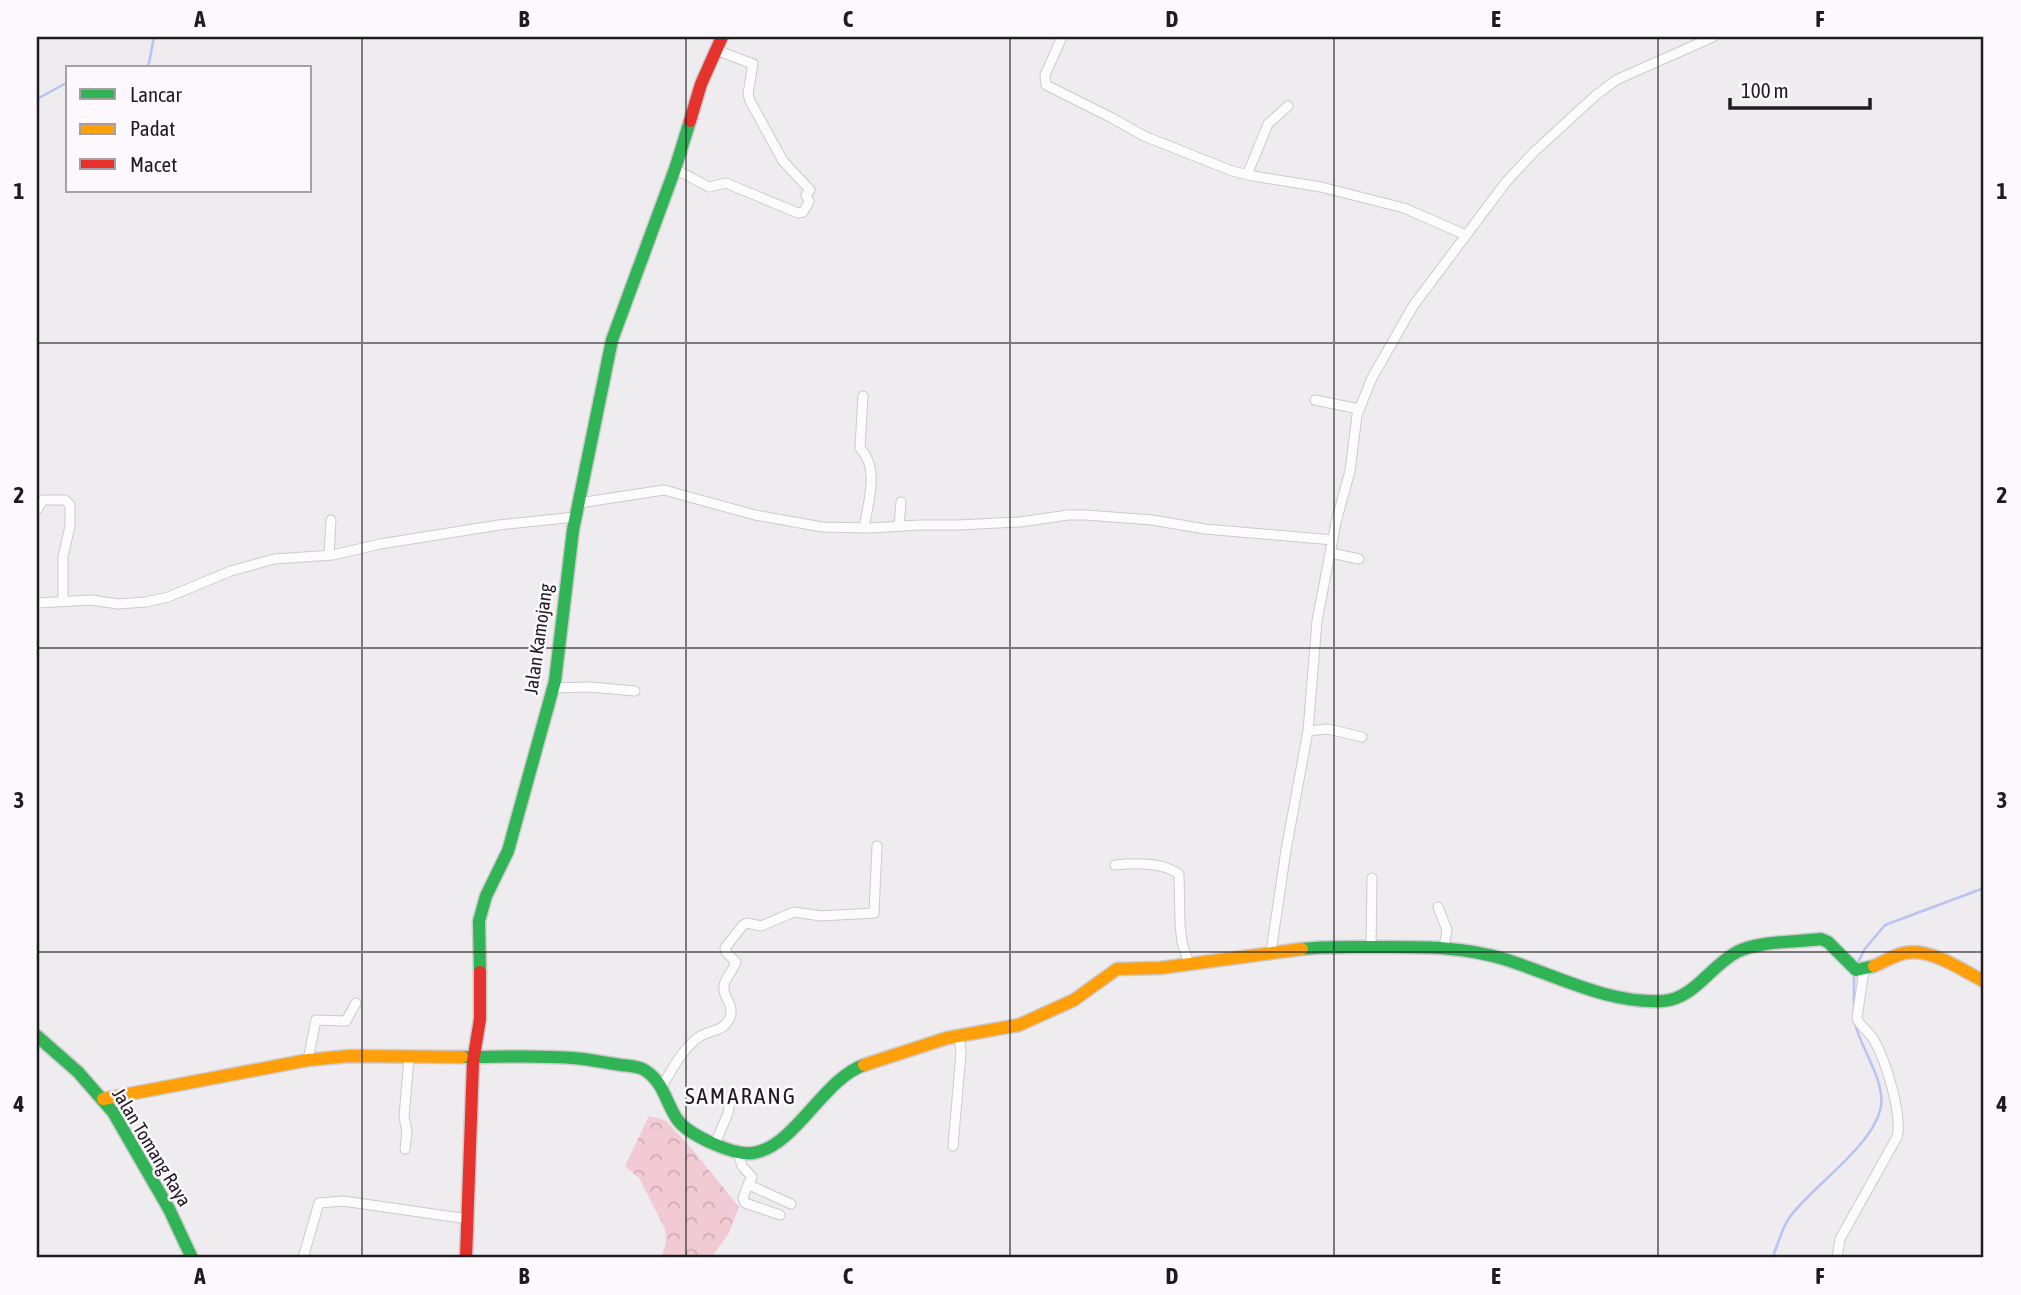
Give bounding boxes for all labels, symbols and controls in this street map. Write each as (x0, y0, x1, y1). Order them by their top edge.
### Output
text: A (193, 6, 206, 32)
text: B (519, 6, 530, 32)
text: C (843, 6, 854, 32)
text: D (1166, 6, 1179, 32)
text: E (1491, 6, 1501, 32)
text: F (1815, 6, 1825, 32)
legend (66, 66, 312, 192)
scale bar (1730, 66, 1870, 110)
text: 100 m (1741, 78, 1789, 102)
text: Lancar (130, 82, 183, 106)
text: Padat (130, 116, 175, 140)
text: Macet (130, 152, 177, 176)
text: 1 (14, 178, 25, 204)
text: 1 (1997, 178, 2008, 204)
text: 2 (14, 482, 24, 508)
text: 2 (1997, 482, 2007, 508)
street label: Jalan Kamojang (519, 581, 557, 696)
text: 3 (14, 787, 24, 813)
text: 3 (1997, 787, 2007, 813)
district label: SAMARANG (685, 1083, 797, 1109)
street label: Jalan Tomang Raya (108, 1084, 196, 1210)
text: 4 (13, 1091, 25, 1117)
text: 4 (1996, 1091, 2008, 1117)
text: A (193, 1263, 206, 1289)
text: B (519, 1263, 530, 1289)
text: C (843, 1263, 854, 1289)
text: D (1166, 1263, 1179, 1289)
text: E (1491, 1263, 1501, 1289)
text: F (1815, 1263, 1825, 1289)

